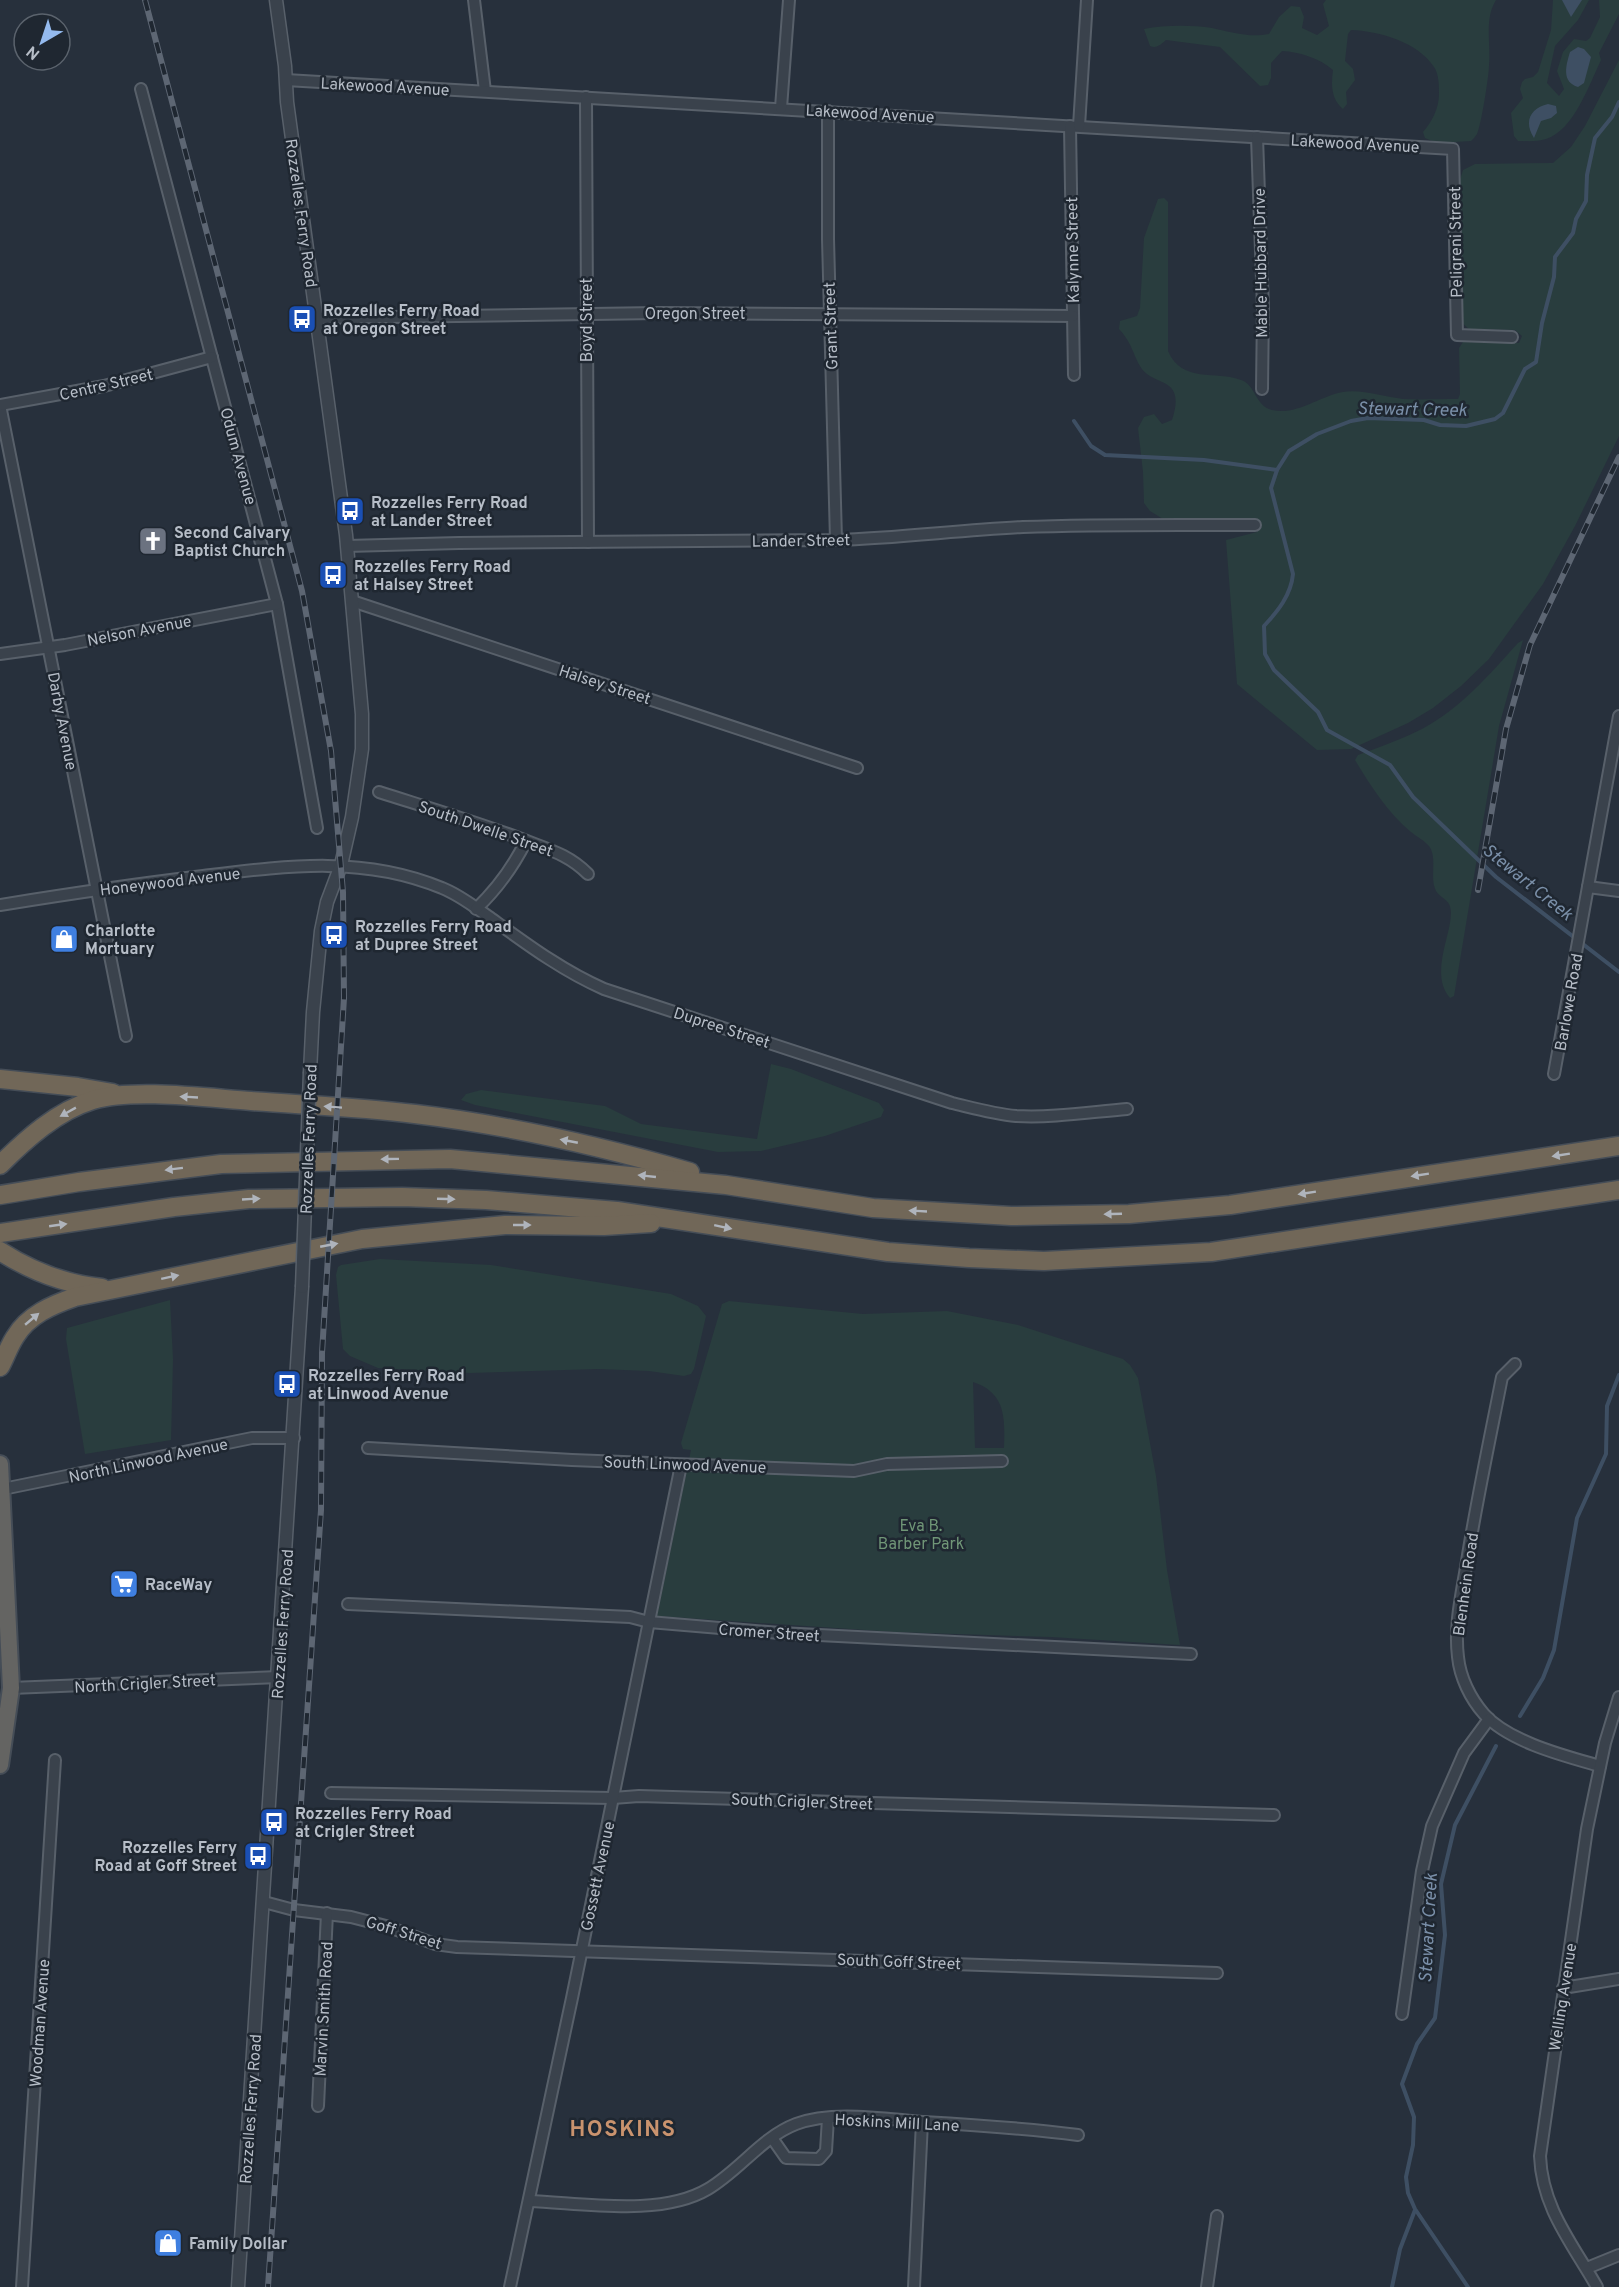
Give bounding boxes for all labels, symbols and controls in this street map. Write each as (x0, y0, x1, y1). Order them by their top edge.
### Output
north arrow (12, 12, 72, 72)
text: N (23, 41, 45, 63)
street label: Lakewood Avenue (320, 75, 450, 101)
street label: Lakewood Avenue (805, 102, 935, 128)
street label: Lakewood Avenue (1290, 132, 1420, 158)
street label: Rozzelles Ferry Road (280, 138, 320, 289)
street label: Peligreni Street (1446, 186, 1468, 298)
street label: Mable Hubbard Drive (1251, 188, 1273, 338)
street label: Kalynne Street (1063, 197, 1085, 303)
street label: Boyd Street (578, 278, 598, 362)
street label: Grant Street (820, 282, 844, 370)
place label: Rozzelles Ferry Road at Oregon Street (323, 302, 480, 340)
bus stop icon: Rozzelles Ferry Road at Oregon Street (286, 303, 318, 335)
street label: Oregon Street (644, 305, 746, 325)
street label: Centre Street (58, 365, 155, 406)
water label: Stewart Creek (1357, 398, 1468, 423)
street label: Odum Avenue (214, 406, 260, 507)
place label: Rozzelles Ferry Road at Lander Street (371, 494, 528, 532)
bus stop icon: Rozzelles Ferry Road at Lander Street (334, 495, 366, 527)
place label: Second Calvary Baptist Church (174, 524, 290, 562)
church icon: Second Calvary Baptist Church (137, 525, 169, 557)
street label: Lander Street (752, 531, 851, 553)
place label: Rozzelles Ferry Road at Halsey Street (354, 558, 511, 596)
bus stop icon: Rozzelles Ferry Road at Halsey Street (317, 559, 349, 591)
street label: Nelson Avenue (85, 612, 193, 652)
street label: Halsey Street (556, 662, 653, 710)
street label: Darby Avenue (42, 671, 80, 772)
street label: South Dwelle Street (415, 797, 555, 862)
water label: Stewart Creek (1477, 840, 1578, 927)
street label: Honeywood Avenue (99, 864, 242, 902)
place label: Rozzelles Ferry Road at Dupree Street (355, 918, 512, 956)
bus stop icon: Rozzelles Ferry Road at Dupree Street (318, 919, 350, 951)
place label: Charlotte Mortuary (85, 922, 155, 960)
shop icon: Charlotte Mortuary (48, 923, 80, 955)
street label: Barlowe Road (1552, 952, 1588, 1053)
street label: Dupree Street (671, 1004, 772, 1054)
street label: Rozzelles Ferry Road (297, 1064, 323, 1214)
one-way arrow (180, 1093, 199, 1102)
one-way arrow (324, 1103, 343, 1112)
one-way arrow (60, 1106, 76, 1117)
one-way arrow (559, 1136, 578, 1145)
one-way arrow (1552, 1150, 1571, 1159)
one-way arrow (380, 1154, 399, 1164)
one-way arrow (164, 1165, 183, 1174)
one-way arrow (637, 1171, 656, 1181)
one-way arrow (1410, 1171, 1429, 1180)
one-way arrow (1297, 1188, 1316, 1197)
one-way arrow (437, 1194, 456, 1203)
one-way arrow (242, 1195, 261, 1204)
one-way arrow (909, 1207, 928, 1216)
one-way arrow (1104, 1210, 1123, 1219)
one-way arrow (48, 1220, 67, 1229)
one-way arrow (513, 1221, 532, 1230)
one-way arrow (714, 1223, 733, 1232)
one-way arrow (319, 1240, 338, 1249)
one-way arrow (161, 1272, 180, 1281)
one-way arrow (24, 1313, 40, 1326)
place label: Rozzelles Ferry Road at Linwood Avenue (308, 1367, 465, 1405)
bus stop icon: Rozzelles Ferry Road at Linwood Avenue (271, 1368, 303, 1400)
street label: North Linwood Avenue (67, 1435, 230, 1489)
street label: South Linwood Avenue (603, 1453, 767, 1479)
park label: Eva B. Barber Park (878, 1517, 964, 1555)
street label: Blenhein Road (1450, 1531, 1484, 1637)
street label: Rozzelles Ferry Road (269, 1549, 299, 1700)
supermarket icon: RaceWay (108, 1568, 140, 1600)
place label: RaceWay (145, 1576, 212, 1596)
street label: Cromer Street (717, 1620, 820, 1648)
street label: North Crigler Street (74, 1671, 216, 1699)
street label: South Crigler Street (730, 1791, 873, 1815)
place label: Rozzelles Ferry Road at Crigler Street (295, 1805, 452, 1843)
bus stop icon: Rozzelles Ferry Road at Crigler Street (258, 1806, 290, 1838)
street label: Gossett Avenue (578, 1820, 620, 1933)
place label: Rozzelles Ferry Road at Goff Street (95, 1839, 237, 1877)
bus stop icon: Rozzelles Ferry Road at Goff Street (242, 1840, 274, 1872)
water label: Stewart Creek (1415, 1872, 1444, 1984)
street label: Goff Street (363, 1913, 444, 1955)
street label: Marvin Smith Road (311, 1941, 339, 2077)
street label: Welling Avenue (1546, 1942, 1582, 2053)
street label: South Goff Street (836, 1951, 961, 1975)
street label: Woodman Avenue (27, 1958, 55, 2088)
street label: Rozzelles Ferry Road (237, 2034, 267, 2185)
street label: Hoskins Mill Lane (834, 2111, 960, 2137)
district label: HOSKINS (570, 2117, 676, 2144)
shop icon: Family Dollar (152, 2227, 184, 2259)
place label: Family Dollar (189, 2235, 288, 2255)

